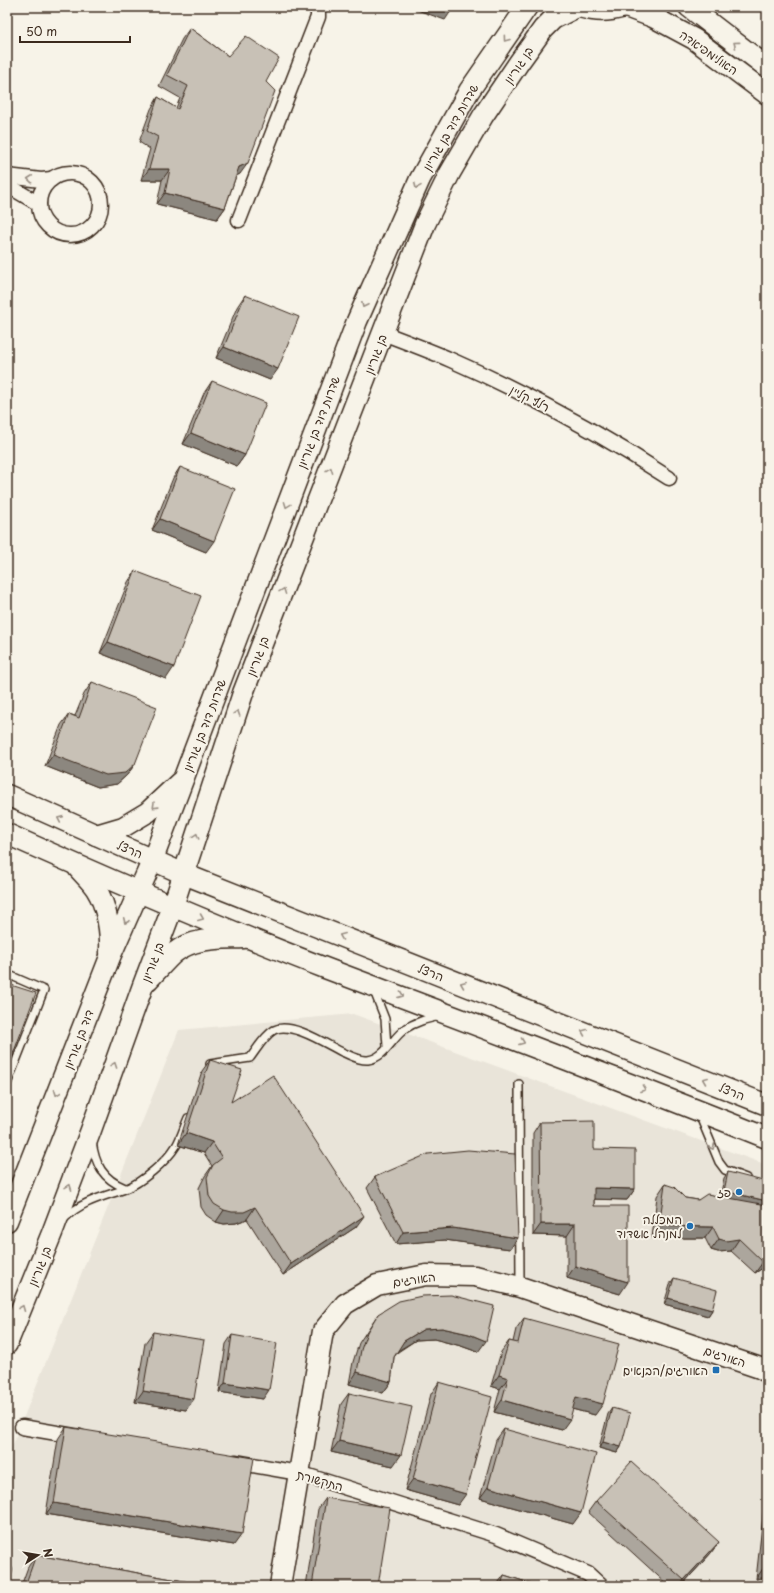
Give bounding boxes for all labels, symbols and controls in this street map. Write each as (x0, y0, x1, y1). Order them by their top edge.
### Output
scale bar (20, 18, 130, 44)
text: 50 m (26, 22, 57, 40)
street label: האולימפיאדה (676, 25, 742, 79)
one-way arrow (503, 35, 510, 42)
one-way arrow (733, 42, 740, 49)
street label: בן גוריון (499, 43, 537, 87)
street label: שדרות דוד בן גוריון (418, 79, 483, 174)
one-way arrow (27, 174, 33, 183)
one-way arrow (414, 182, 422, 190)
one-way arrow (361, 301, 369, 308)
street label: בן גוריון (359, 331, 391, 377)
street label: שדרות דוד בן גוריון (292, 372, 344, 471)
street label: רלף קליין (507, 380, 553, 416)
one-way arrow (325, 467, 333, 475)
one-way arrow (284, 501, 292, 508)
one-way arrow (278, 588, 286, 595)
street label: בן גוריון (241, 633, 273, 679)
street label: שדרות דוד בן גוריון (178, 675, 230, 774)
one-way arrow (232, 709, 240, 716)
one-way arrow (152, 801, 160, 808)
one-way arrow (57, 816, 64, 824)
one-way arrow (192, 833, 200, 840)
street label: הרצל (114, 836, 146, 862)
one-way arrow (198, 913, 205, 921)
one-way arrow (123, 916, 131, 924)
one-way arrow (339, 933, 346, 941)
street label: בן גוריון (136, 939, 168, 985)
street label: הרצל (415, 959, 447, 985)
one-way arrow (459, 981, 466, 989)
one-way arrow (397, 991, 404, 999)
street label: דוד בן גוריון (58, 1007, 98, 1071)
one-way arrow (580, 1029, 587, 1037)
one-way arrow (519, 1038, 526, 1046)
one-way arrow (110, 1061, 118, 1068)
one-way arrow (701, 1076, 708, 1084)
street label: הרצל (716, 1078, 748, 1104)
one-way arrow (640, 1085, 647, 1093)
one-way arrow (54, 1090, 62, 1097)
one-way arrow (707, 1142, 715, 1150)
one-way arrow (65, 1183, 73, 1190)
place label: פז (717, 1183, 731, 1201)
marker: פז (734, 1187, 744, 1197)
place label: המכללה למנהל אשדוד (616, 1210, 683, 1242)
marker: המכללה למנהל אשדוד (685, 1221, 695, 1231)
street label: בן גוריון (23, 1243, 55, 1289)
street label: האורגים (391, 1267, 437, 1291)
one-way arrow (17, 1304, 25, 1311)
street label: האורגים (702, 1341, 748, 1371)
place label: האורגים/הבנאים (623, 1361, 708, 1379)
marker: האורגים/הבנאים (711, 1365, 721, 1375)
street label: התקשורת (295, 1465, 345, 1495)
north arrow (18, 1535, 58, 1575)
text: N (39, 1547, 58, 1559)

